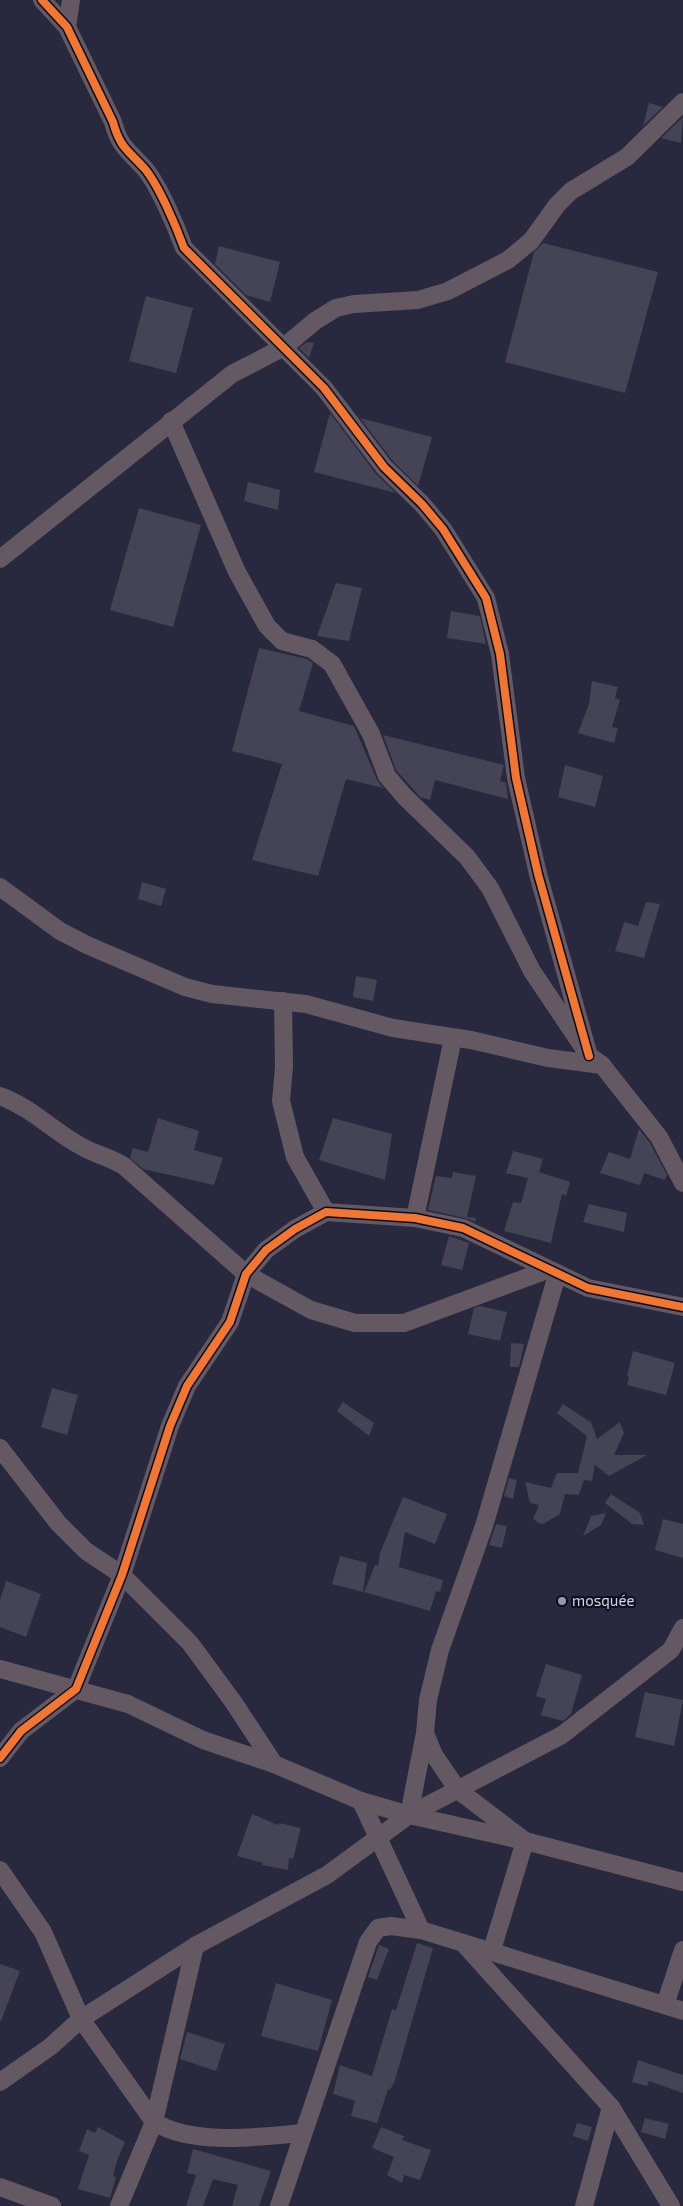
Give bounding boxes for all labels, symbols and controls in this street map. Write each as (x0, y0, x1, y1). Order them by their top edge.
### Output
place label: mosquée (572, 1591, 635, 1609)
marker: mosquée (556, 1595, 568, 1607)

